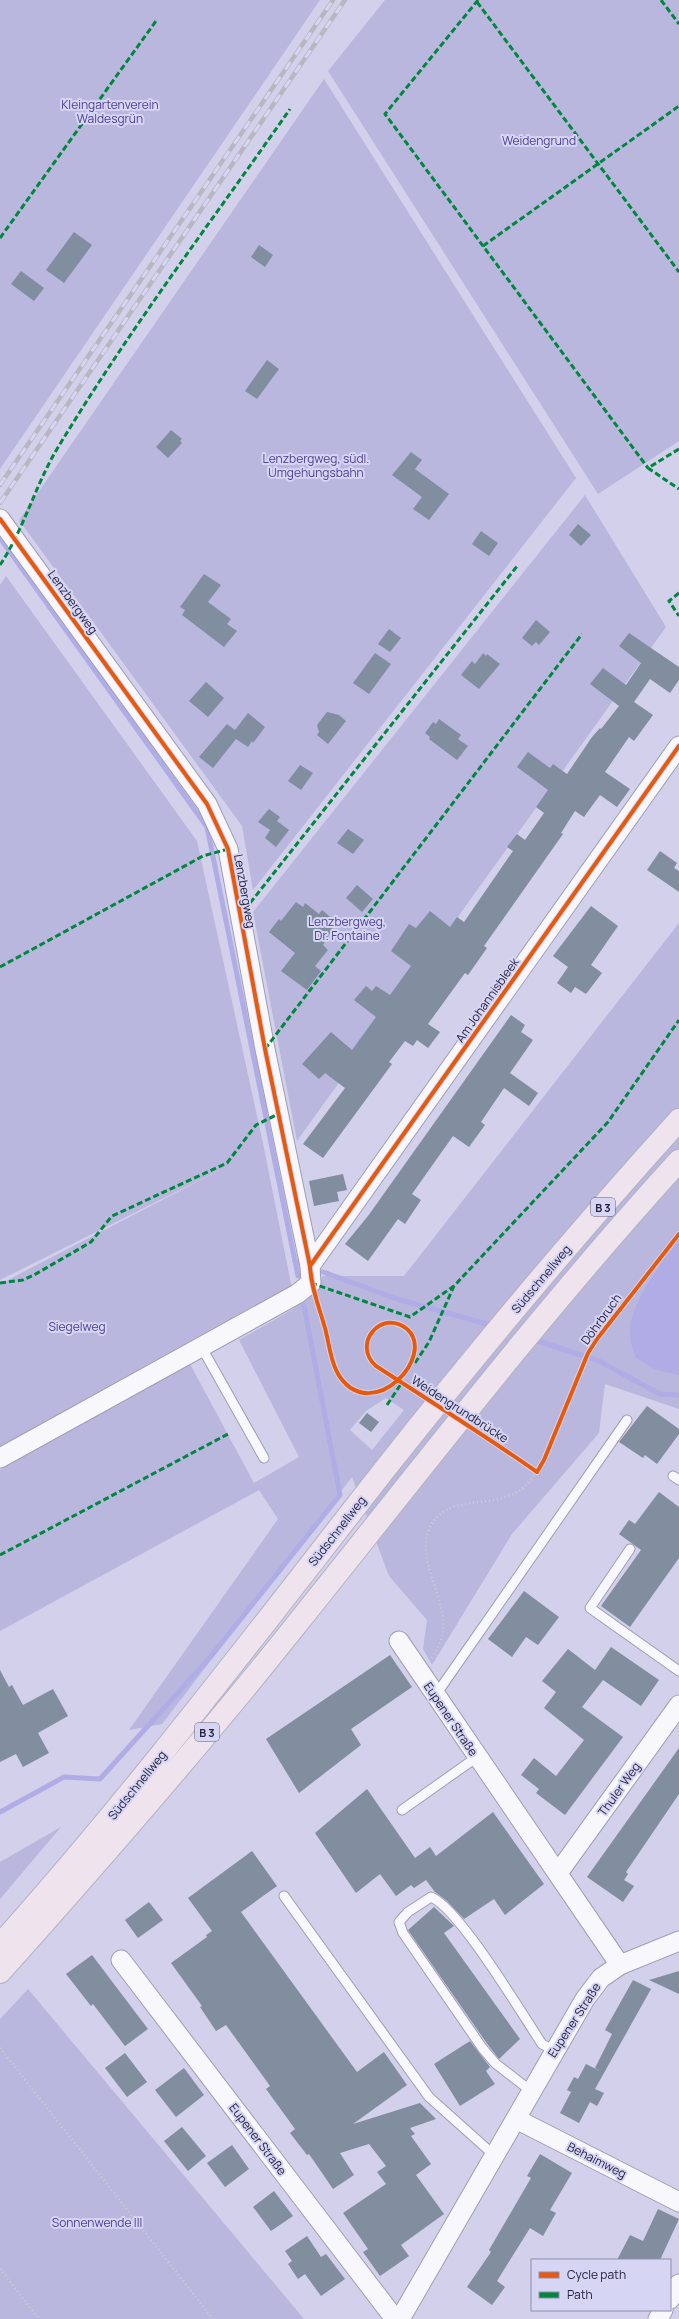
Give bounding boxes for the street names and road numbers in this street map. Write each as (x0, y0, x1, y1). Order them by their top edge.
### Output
street label: Lenzbergweg (44, 567, 102, 637)
street label: Lenzbergweg (230, 853, 260, 929)
street label: Am Johannisbleek (451, 953, 523, 1046)
road number: B 3 (591, 1198, 615, 1216)
street label: Südschnellweg (507, 1241, 575, 1317)
street label: Döhrbruch (577, 1290, 625, 1348)
street label: Weidengrundbrücke (408, 1371, 512, 1447)
street label: Südschnellweg (304, 1492, 370, 1570)
street label: Eupener Straße (420, 1679, 482, 1759)
road number: B 3 (195, 1723, 219, 1741)
street label: Südschnellweg (104, 1747, 170, 1823)
street label: Thuler Weg (594, 1759, 644, 1819)
street label: Eupener Straße (543, 1979, 605, 2061)
street label: Eupener Straße (225, 2100, 291, 2178)
street label: Behaimweg (565, 2138, 629, 2182)

